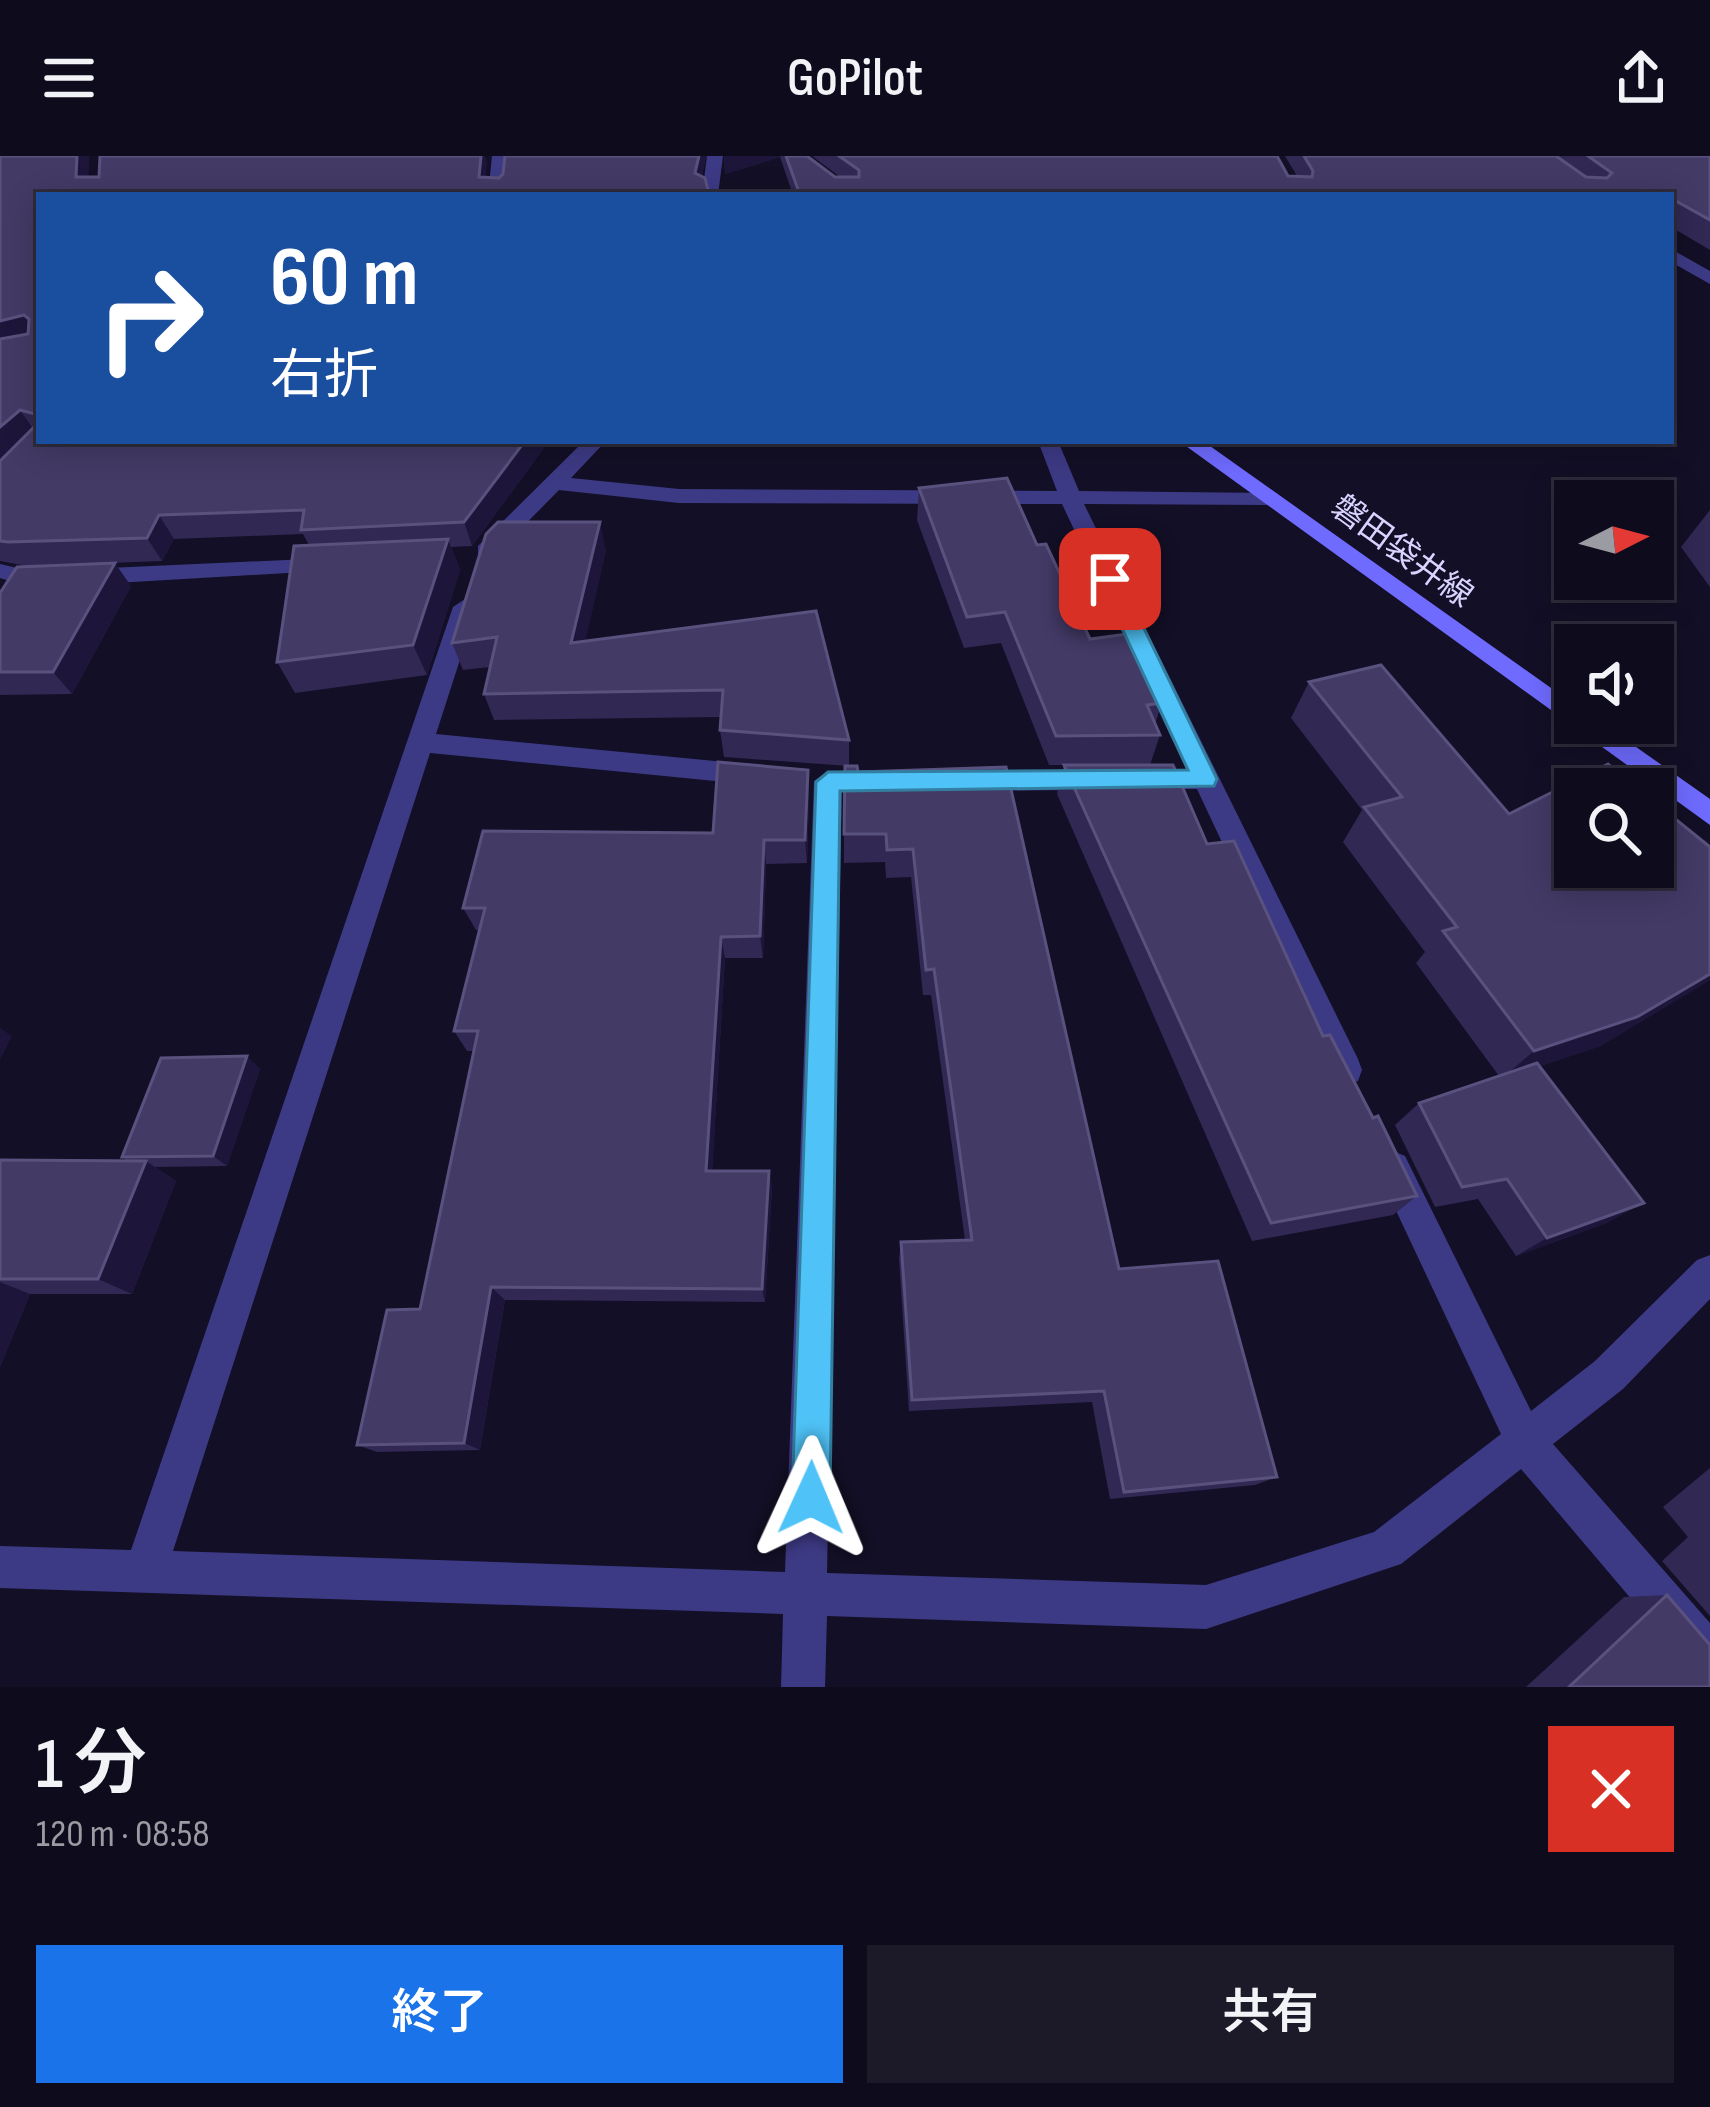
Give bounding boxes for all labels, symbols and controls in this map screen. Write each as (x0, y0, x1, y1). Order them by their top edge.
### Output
icon: menu (36, 45, 102, 111)
icon: share (1608, 45, 1674, 111)
text: GoPilot (787, 46, 923, 111)
text: 60 m (270, 228, 418, 329)
icon: right (72, 240, 228, 396)
text: 右折 (270, 344, 378, 409)
north arrow (1554, 480, 1674, 600)
map controls (1554, 480, 1674, 888)
street label: 磐田袋井線 (1323, 487, 1480, 616)
pin (1059, 528, 1161, 630)
icon: arrive (1077, 546, 1143, 612)
button: sound (1554, 624, 1674, 744)
button: search (1554, 768, 1674, 888)
position arrow (748, 1435, 874, 1561)
text: 1 分 (36, 1722, 146, 1809)
button: close (1548, 1726, 1674, 1852)
text: 120 m · 08:58 (36, 1811, 210, 1858)
button: 終了 (36, 1945, 843, 2083)
button: 共有 (867, 1945, 1674, 2083)

